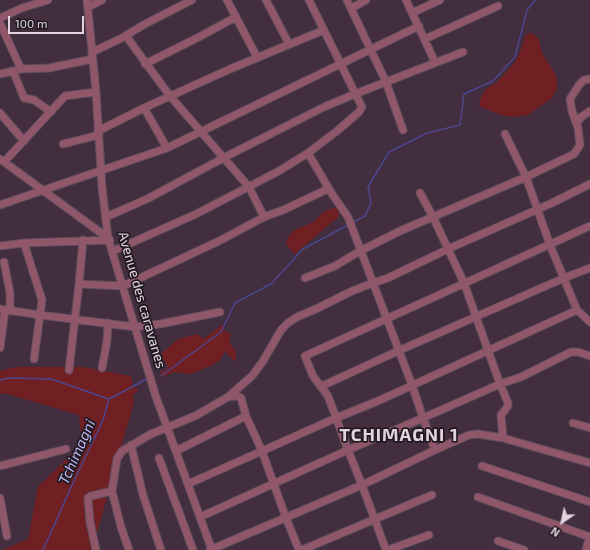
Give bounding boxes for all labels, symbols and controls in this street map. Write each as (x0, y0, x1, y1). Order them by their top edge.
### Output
scale bar (10, 8, 86, 34)
text: 100 m (15, 16, 47, 30)
street label: Avenue des caravanes (114, 230, 170, 370)
water label: Tchimagni (55, 417, 99, 487)
district label: TCHIMAGNI 1 (339, 424, 459, 446)
north arrow (542, 502, 582, 542)
text: N (548, 525, 562, 540)

